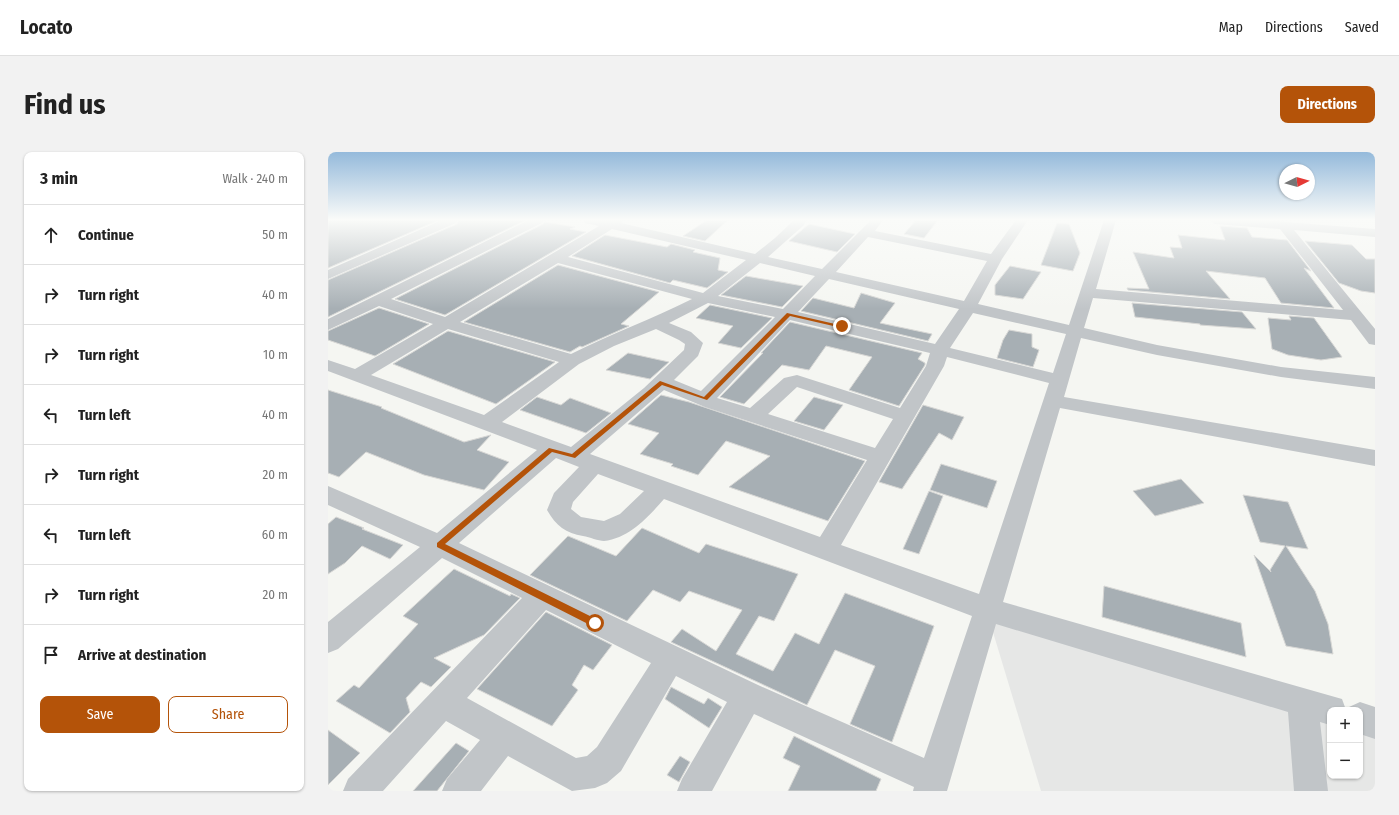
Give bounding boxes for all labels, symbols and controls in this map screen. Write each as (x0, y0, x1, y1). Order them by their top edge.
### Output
text: Locato (20, 16, 73, 39)
text: Map (1219, 19, 1243, 36)
text: Directions (1265, 19, 1323, 36)
text: Saved (1345, 19, 1379, 36)
button: Directions (1280, 86, 1375, 123)
text: Find us (24, 88, 106, 121)
north arrow (1279, 164, 1315, 200)
text: 3 min (40, 168, 78, 189)
text: Walk · 240 m (222, 171, 288, 186)
icon: ahead (40, 224, 62, 246)
text: Continue (78, 226, 134, 244)
text: 50 m (262, 227, 288, 242)
icon: right (40, 284, 62, 306)
text: Turn right (78, 286, 139, 304)
text: 40 m (262, 287, 288, 302)
route end (833, 317, 851, 335)
icon: right (40, 344, 62, 366)
text: Turn right (78, 346, 139, 364)
text: 10 m (263, 347, 288, 362)
icon: left (40, 404, 62, 426)
text: Turn left (78, 406, 131, 424)
text: 40 m (262, 407, 288, 422)
icon: right (40, 464, 62, 486)
text: Turn right (78, 466, 139, 484)
text: 20 m (262, 467, 288, 482)
icon: left (40, 524, 62, 546)
text: Turn left (78, 526, 131, 544)
text: 60 m (262, 527, 288, 542)
icon: right (40, 584, 62, 606)
text: Turn right (78, 586, 139, 604)
text: 20 m (262, 587, 288, 602)
route start (586, 614, 604, 632)
icon: arrive (40, 644, 62, 666)
text: Arrive at destination (78, 646, 206, 664)
button: Save (40, 696, 160, 733)
button: Share (168, 696, 288, 733)
map controls (1327, 707, 1363, 779)
button: + (1327, 707, 1363, 743)
button: − (1327, 743, 1363, 779)

